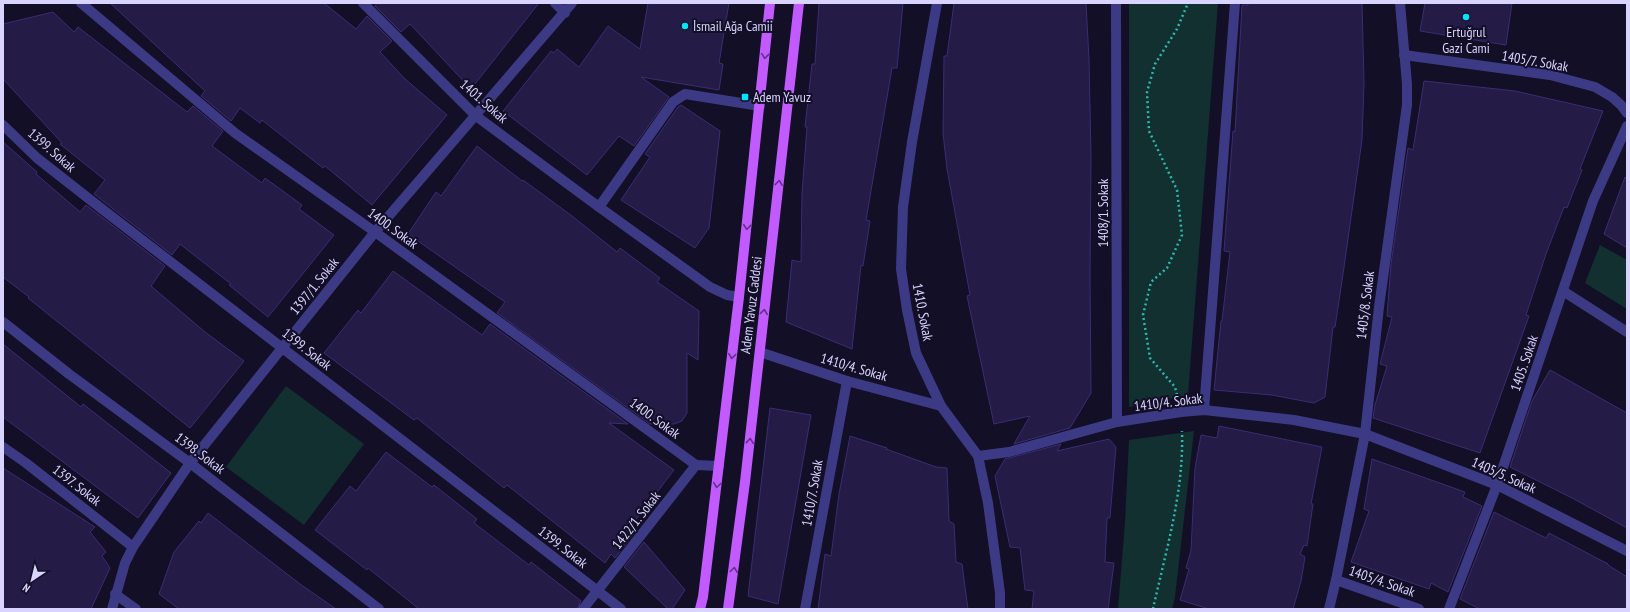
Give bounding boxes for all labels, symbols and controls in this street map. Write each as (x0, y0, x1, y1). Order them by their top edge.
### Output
marker: Ertuğrul Gazi Cami (1461, 12, 1471, 22)
place label: İsmail Ağa Camii (693, 17, 773, 35)
marker: İsmail Ağa Camii (680, 21, 690, 31)
place label: Ertuğrul Gazi Cami (1442, 23, 1490, 57)
street label: 1405/7. Sokak (1500, 46, 1570, 76)
one-way arrow (760, 53, 769, 59)
street label: 1401. Sokak (456, 75, 512, 127)
place label: Adem Yavuz (753, 88, 811, 106)
marker: Adem Yavuz (740, 92, 750, 102)
street label: 1399. Sokak (24, 124, 80, 176)
street label: 1408/1. Sokak (1094, 178, 1112, 247)
one-way arrow (774, 180, 783, 186)
street label: 1400. Sokak (364, 204, 422, 253)
one-way arrow (743, 224, 752, 230)
street label: 1397/1. Sokak (285, 253, 343, 318)
street label: Adem Yavuz Caddesi (736, 255, 766, 355)
street label: 1405/8. Sokak (1352, 269, 1378, 340)
street label: 1410. Sokak (909, 282, 937, 343)
one-way arrow (760, 309, 769, 315)
street label: 1399. Sokak (279, 324, 336, 374)
street label: 1405. Sokak (1506, 332, 1542, 393)
street label: 1410/4. Sokak (819, 349, 890, 385)
one-way arrow (728, 353, 737, 359)
street label: 1410/4. Sokak (1133, 389, 1204, 415)
street label: 1400. Sokak (626, 394, 684, 443)
street label: 1398. Sokak (171, 428, 229, 478)
one-way arrow (745, 438, 754, 444)
street label: 1405/5. Sokak (1469, 453, 1540, 497)
street label: 1410/7. Sokak (797, 458, 827, 528)
street label: 1397. Sokak (49, 460, 105, 510)
one-way arrow (712, 482, 721, 488)
street label: 1422/1. Sokak (608, 487, 665, 553)
street label: 1399. Sokak (535, 522, 592, 572)
north arrow (12, 560, 52, 600)
street label: 1405/4. Sokak (1347, 561, 1418, 601)
one-way arrow (729, 567, 738, 573)
text: N (20, 581, 33, 596)

